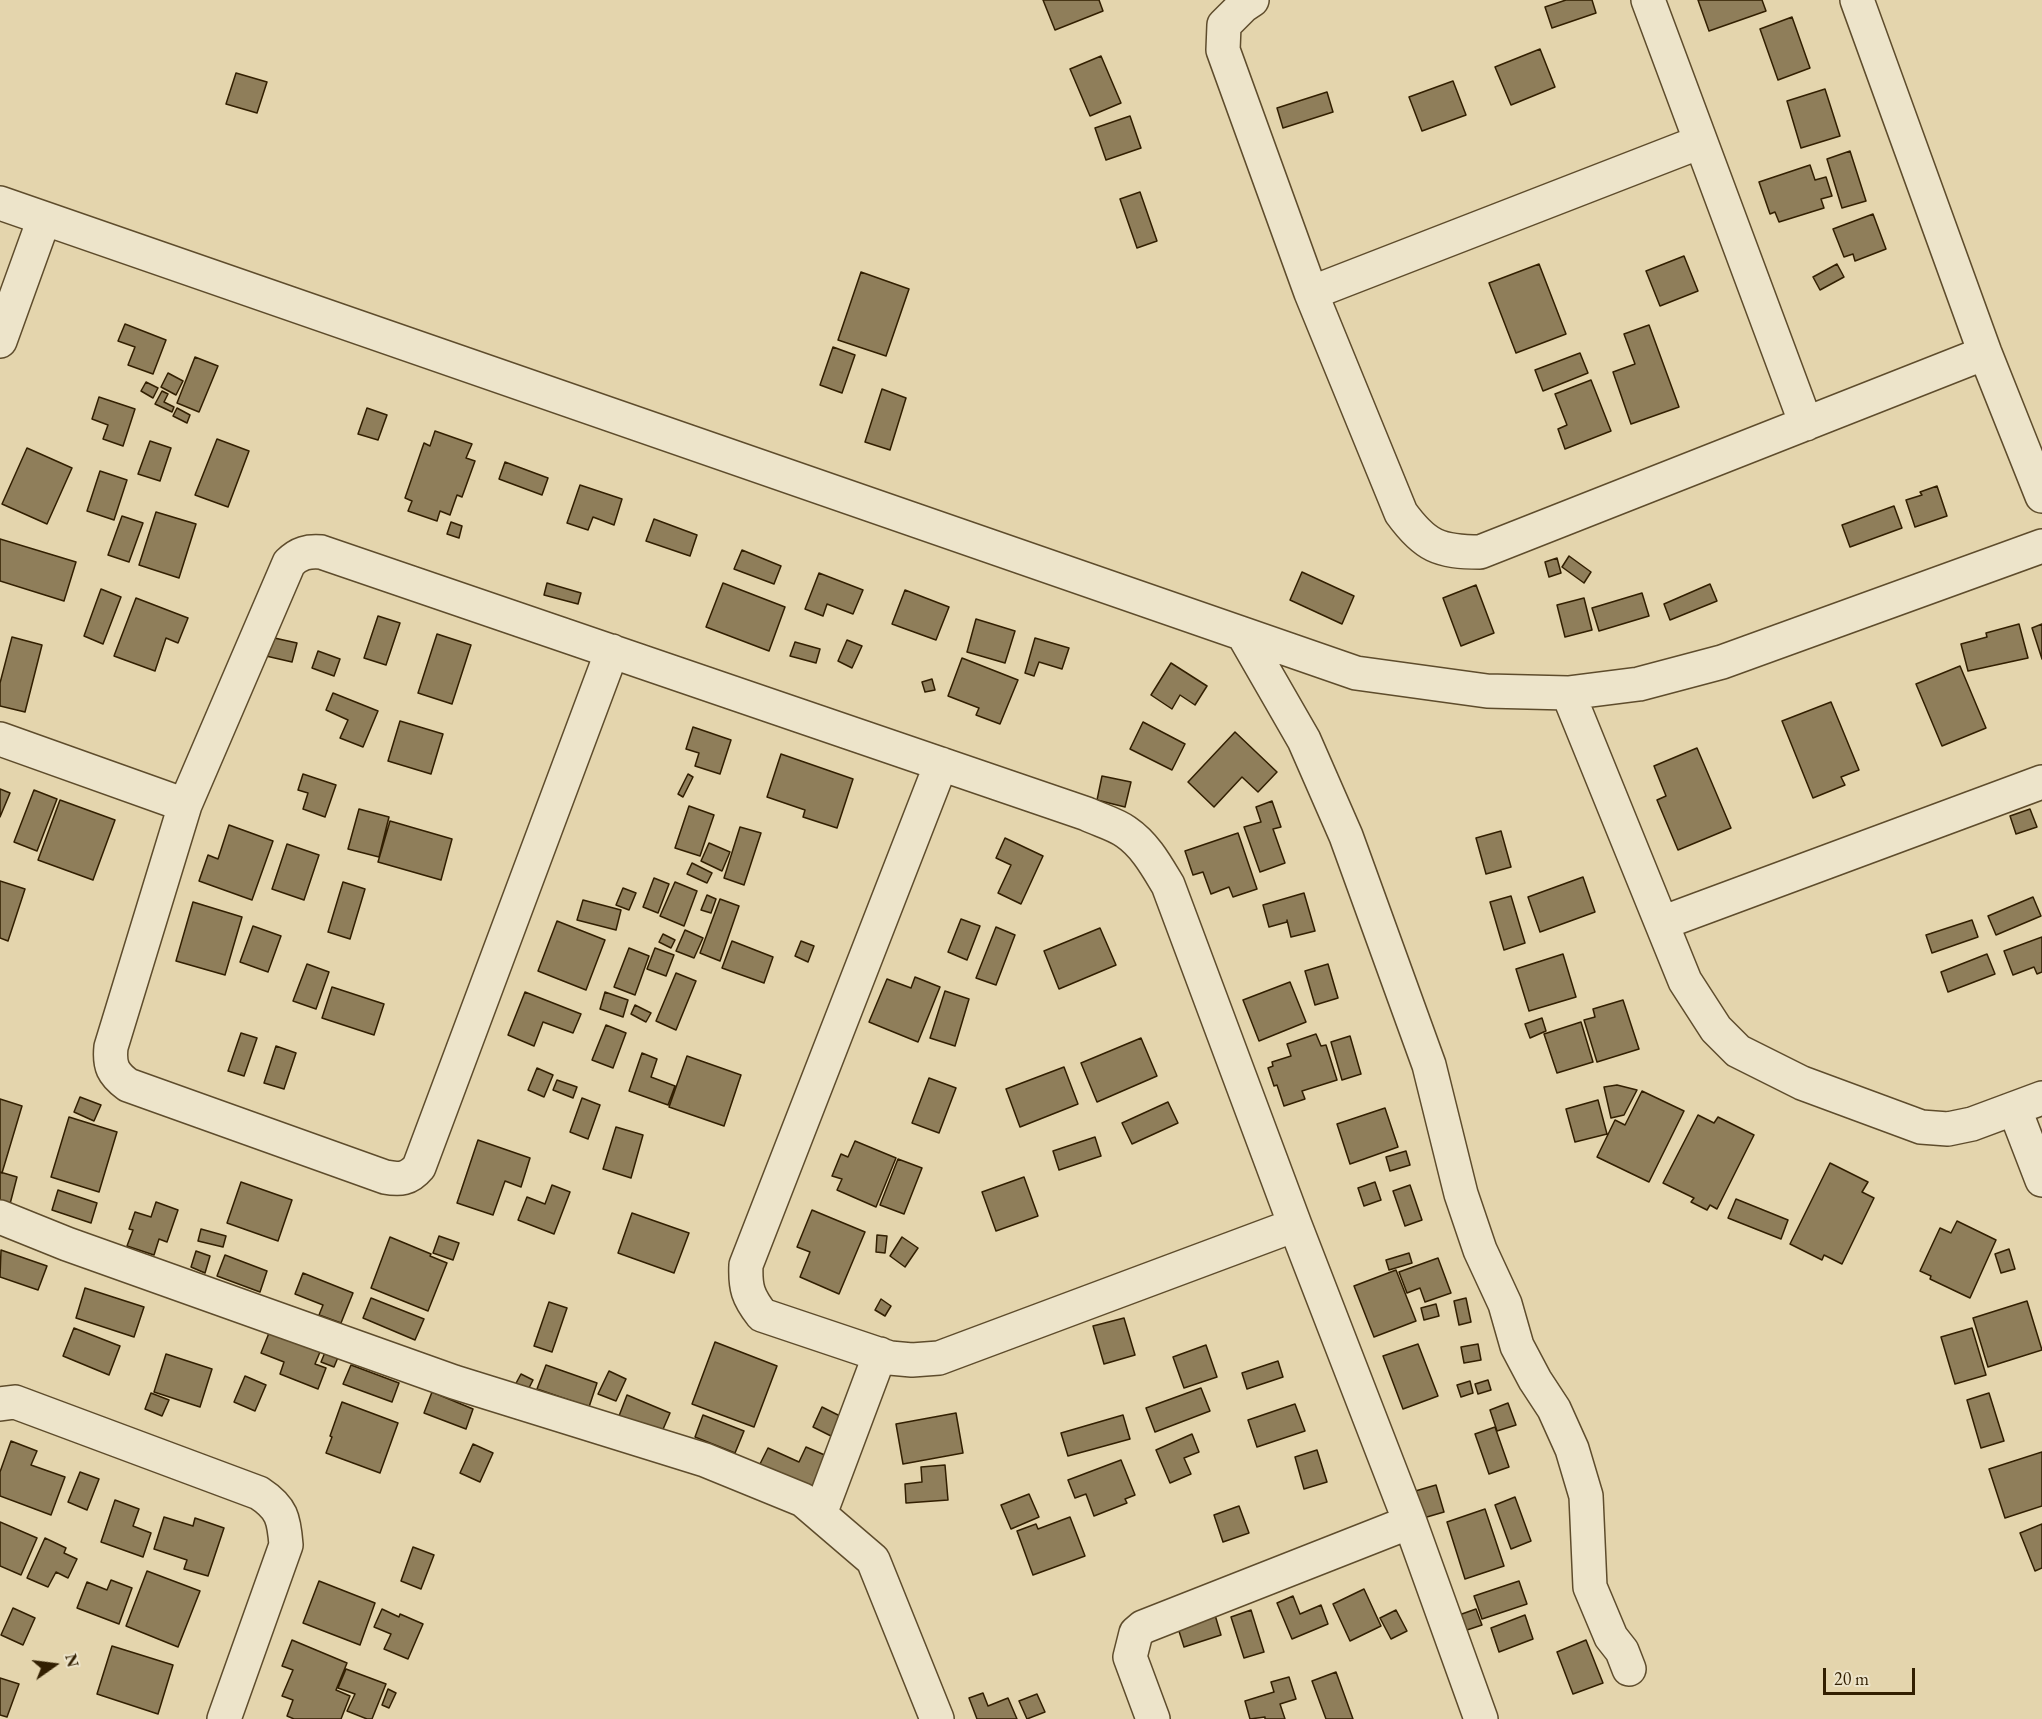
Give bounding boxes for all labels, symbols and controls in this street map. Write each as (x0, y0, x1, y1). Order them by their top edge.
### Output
north arrow (24, 1635, 84, 1695)
text: N (60, 1652, 84, 1669)
scale bar (1826, 1656, 1918, 1694)
text: 20 m (1834, 1667, 1869, 1690)

